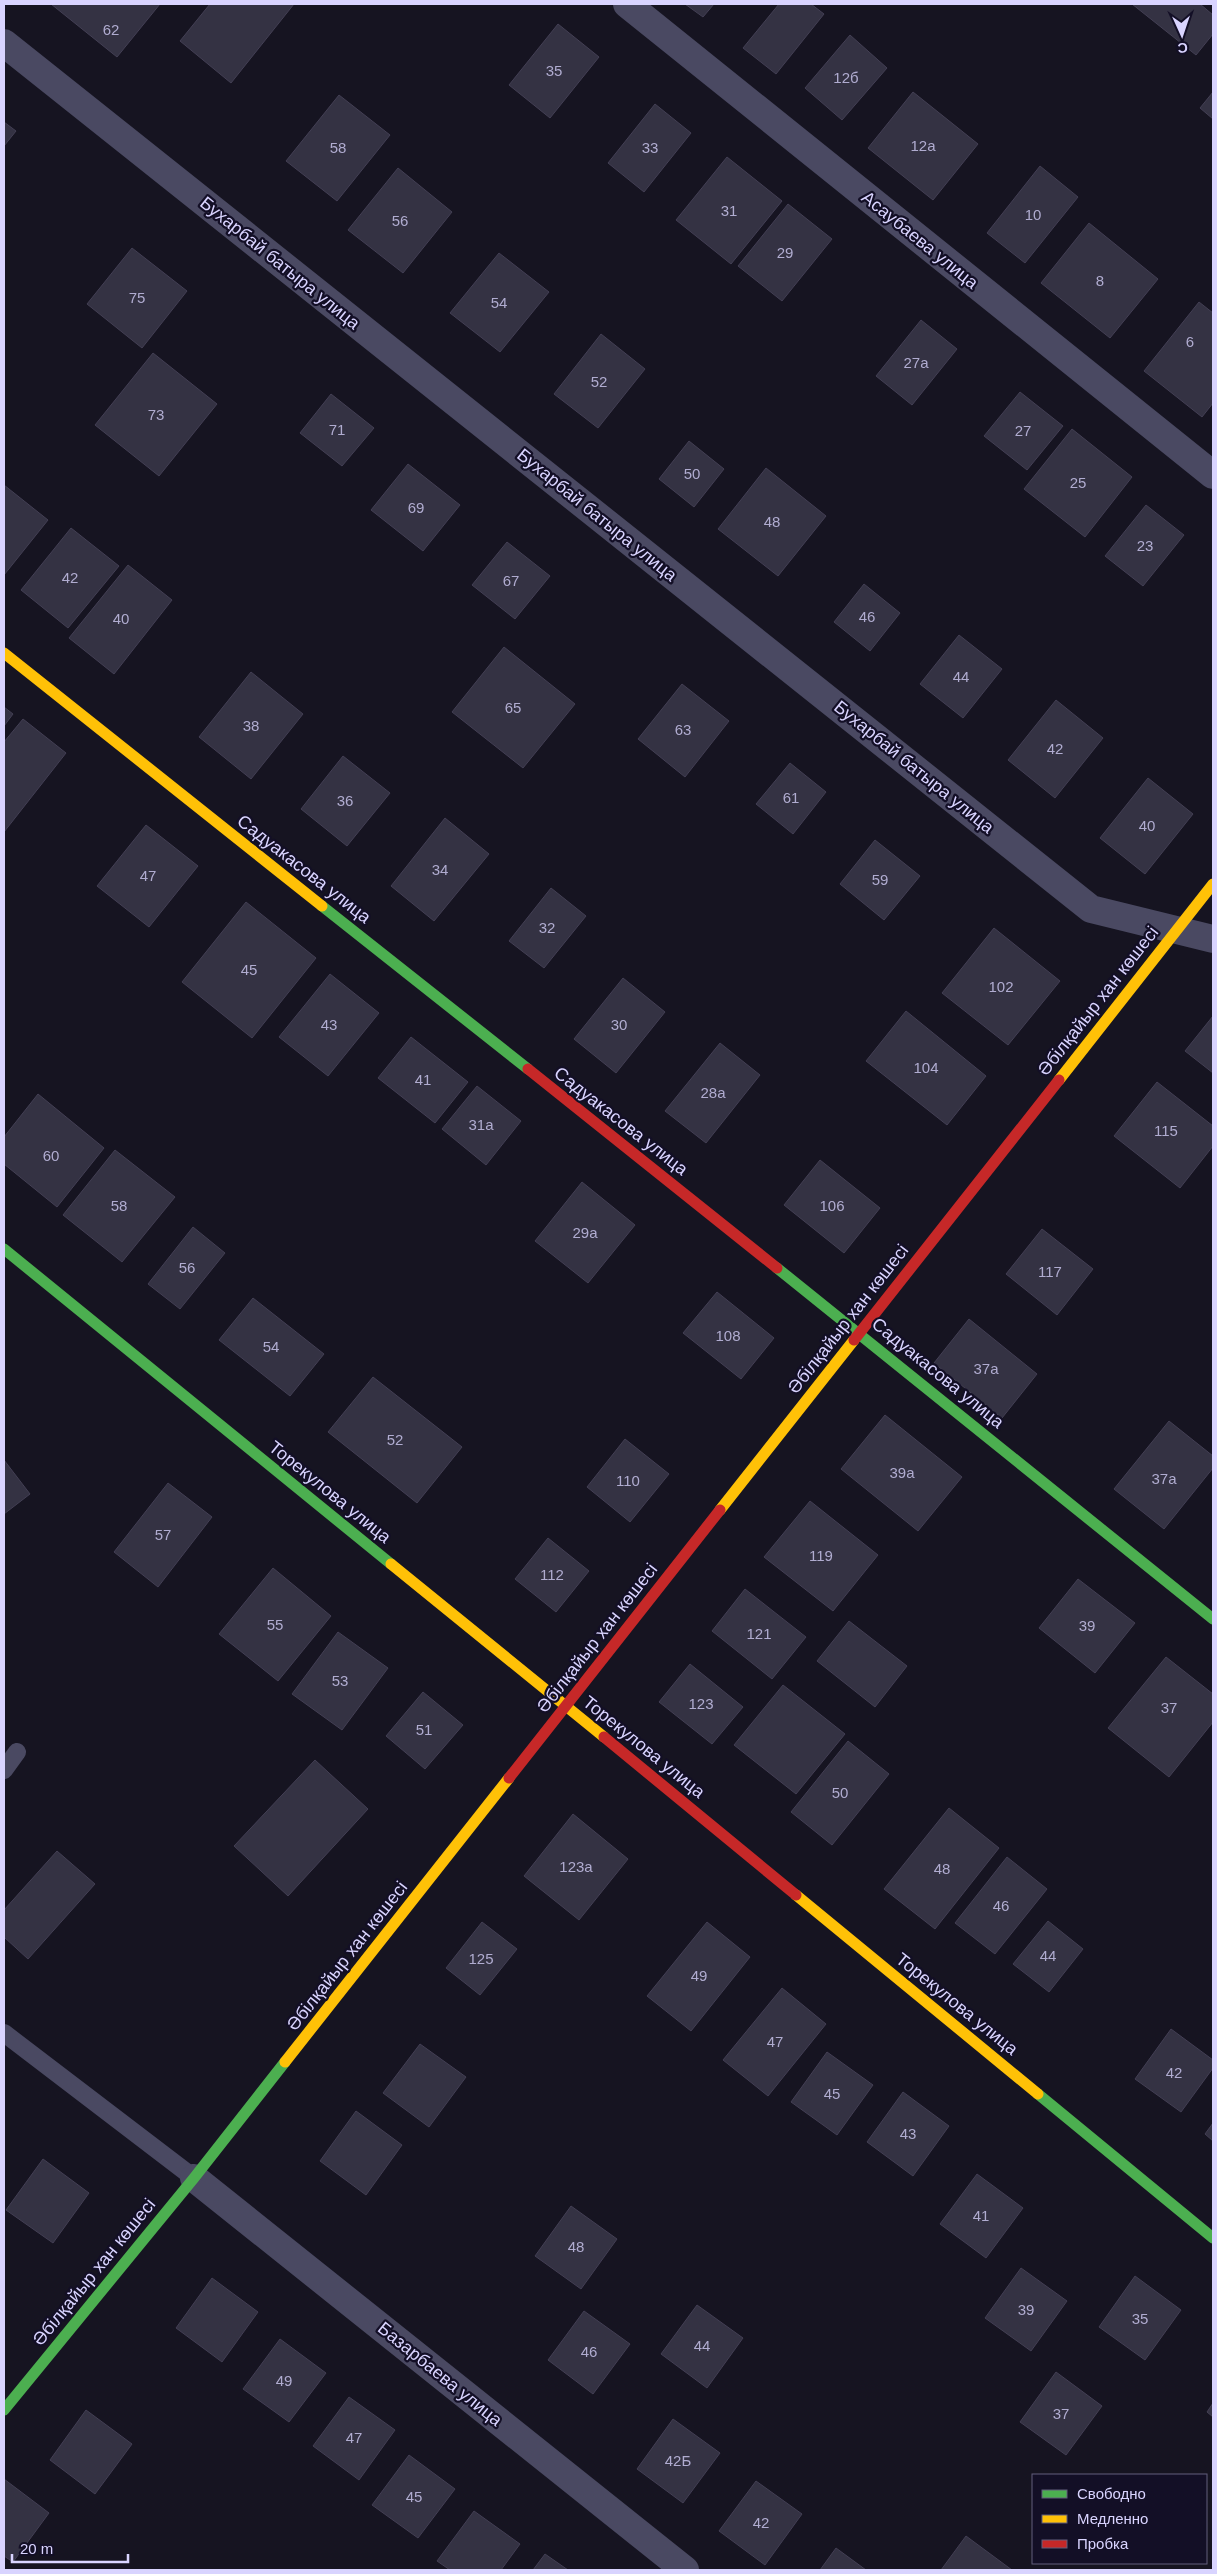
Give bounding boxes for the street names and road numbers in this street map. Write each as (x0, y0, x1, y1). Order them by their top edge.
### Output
street label: Асаубаева улица (858, 187, 983, 294)
street label: Бухарбай батыра улица (196, 192, 365, 334)
street label: Бухарбай батыра улица (513, 444, 682, 586)
street label: Бухарбай батыра улица (830, 696, 999, 838)
street label: Садуакасова улица (233, 811, 376, 928)
street label: Әбілқайыр хан көшесі (1034, 923, 1162, 1079)
street label: Садуакасова улица (550, 1063, 693, 1180)
street label: Әбілқайыр хан көшесі (784, 1241, 912, 1397)
street label: Садуакасова улица (868, 1314, 1009, 1433)
street label: Торекулова улица (265, 1437, 396, 1548)
street label: Әбілқайыр хан көшесі (533, 1560, 661, 1716)
street label: Торекулова улица (579, 1692, 710, 1803)
street label: Әбілқайыр хан көшесі (283, 1878, 411, 2034)
street label: Торекулова улица (892, 1949, 1023, 2060)
street label: Әбілқайыр хан көшесі (29, 2194, 159, 2350)
street label: Базарбаева улица (374, 2318, 507, 2431)

